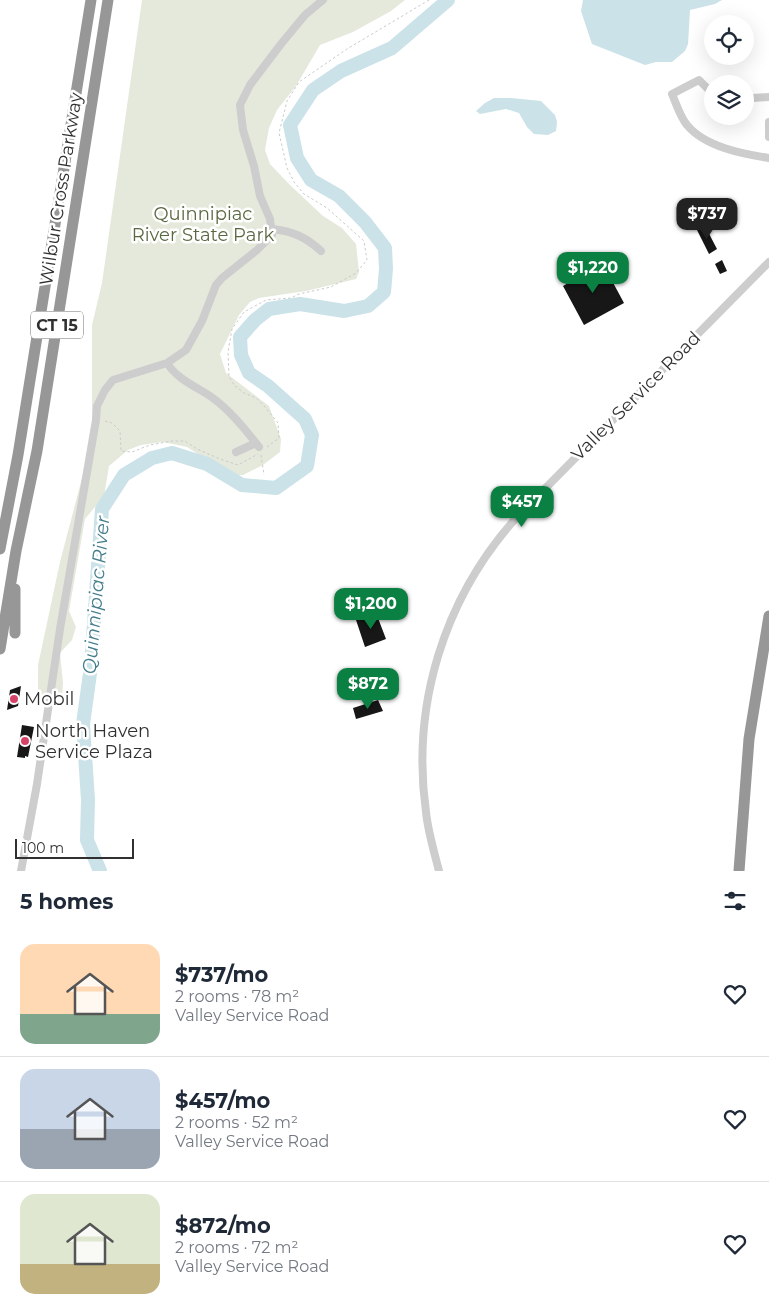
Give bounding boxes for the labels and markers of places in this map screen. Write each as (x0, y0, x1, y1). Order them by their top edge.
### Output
pin: $737 (677, 198, 737, 240)
pin: $1,220 (552, 252, 634, 294)
pin: $457 (492, 486, 552, 528)
pin: $1,200 (330, 588, 412, 630)
pin: $872 (338, 668, 398, 710)
place label: Mobil (24, 688, 74, 710)
marker: Mobil (8, 693, 20, 705)
place label: North Haven Service Plaza (35, 720, 153, 763)
marker: North Haven Service Plaza (19, 735, 31, 747)

